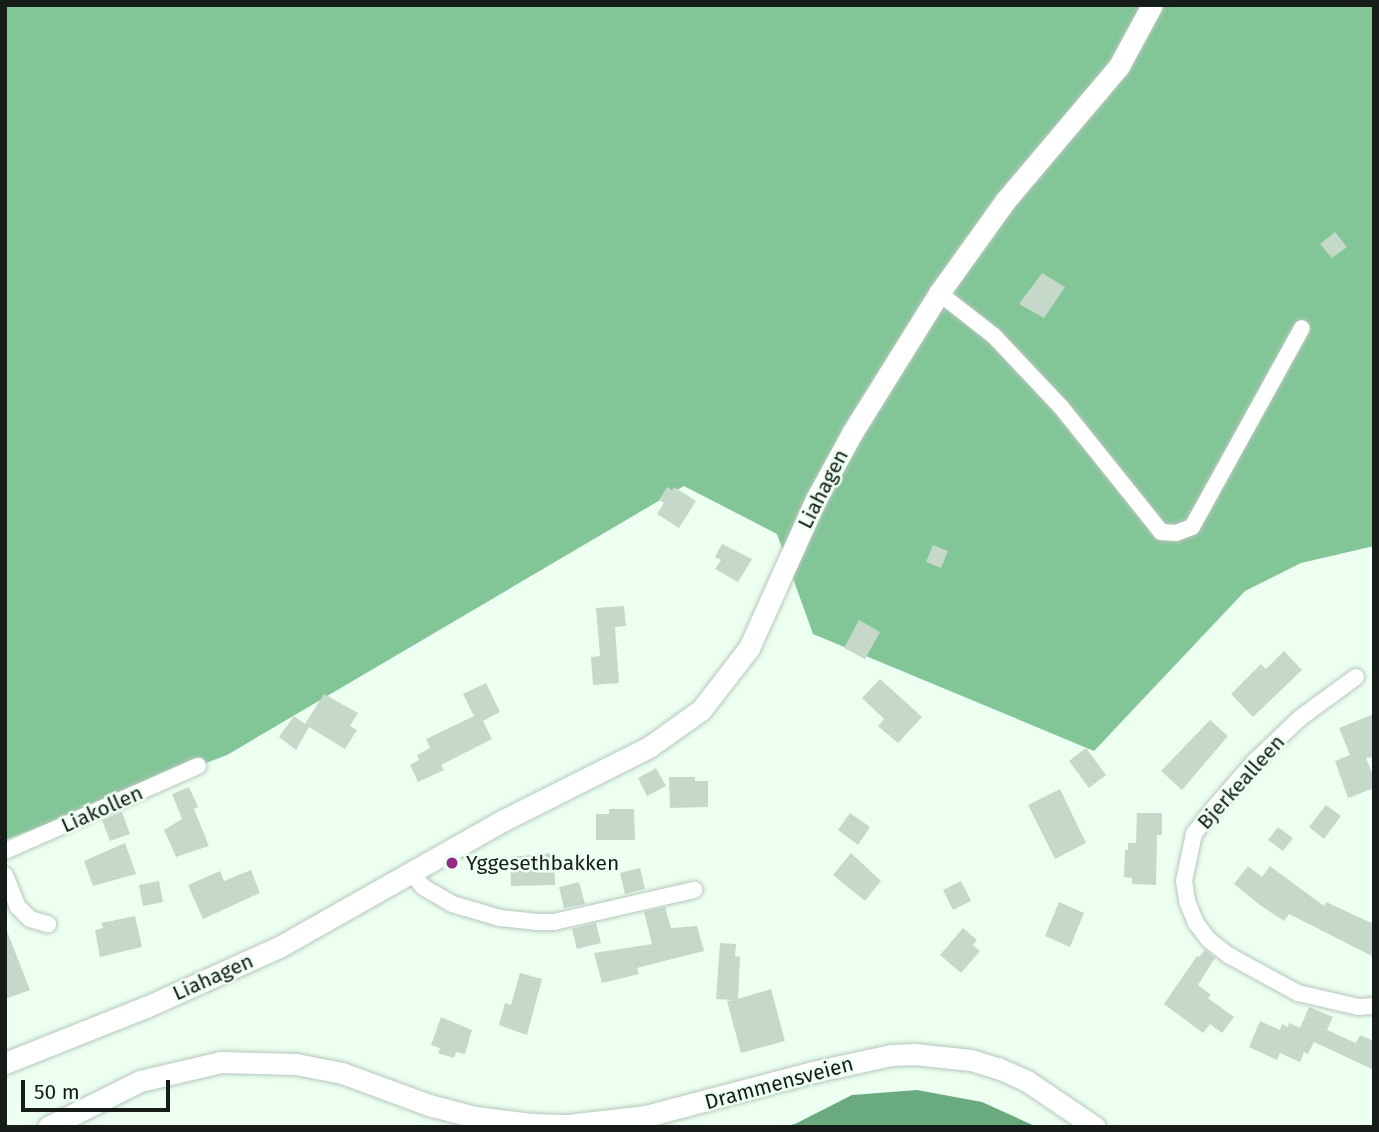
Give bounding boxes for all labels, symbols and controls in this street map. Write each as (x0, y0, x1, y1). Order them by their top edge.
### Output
street label: Liahagen (792, 445, 854, 533)
street label: Bjerkealleen (1192, 729, 1290, 835)
street label: Liakollen (57, 780, 147, 838)
place label: Yggesethbakken (466, 850, 619, 876)
marker: Yggesethbakken (444, 855, 460, 871)
street label: Liahagen (169, 948, 257, 1006)
street label: Drammensveien (702, 1051, 856, 1115)
scale bar (24, 1066, 173, 1110)
text: 50 m (34, 1079, 80, 1105)

